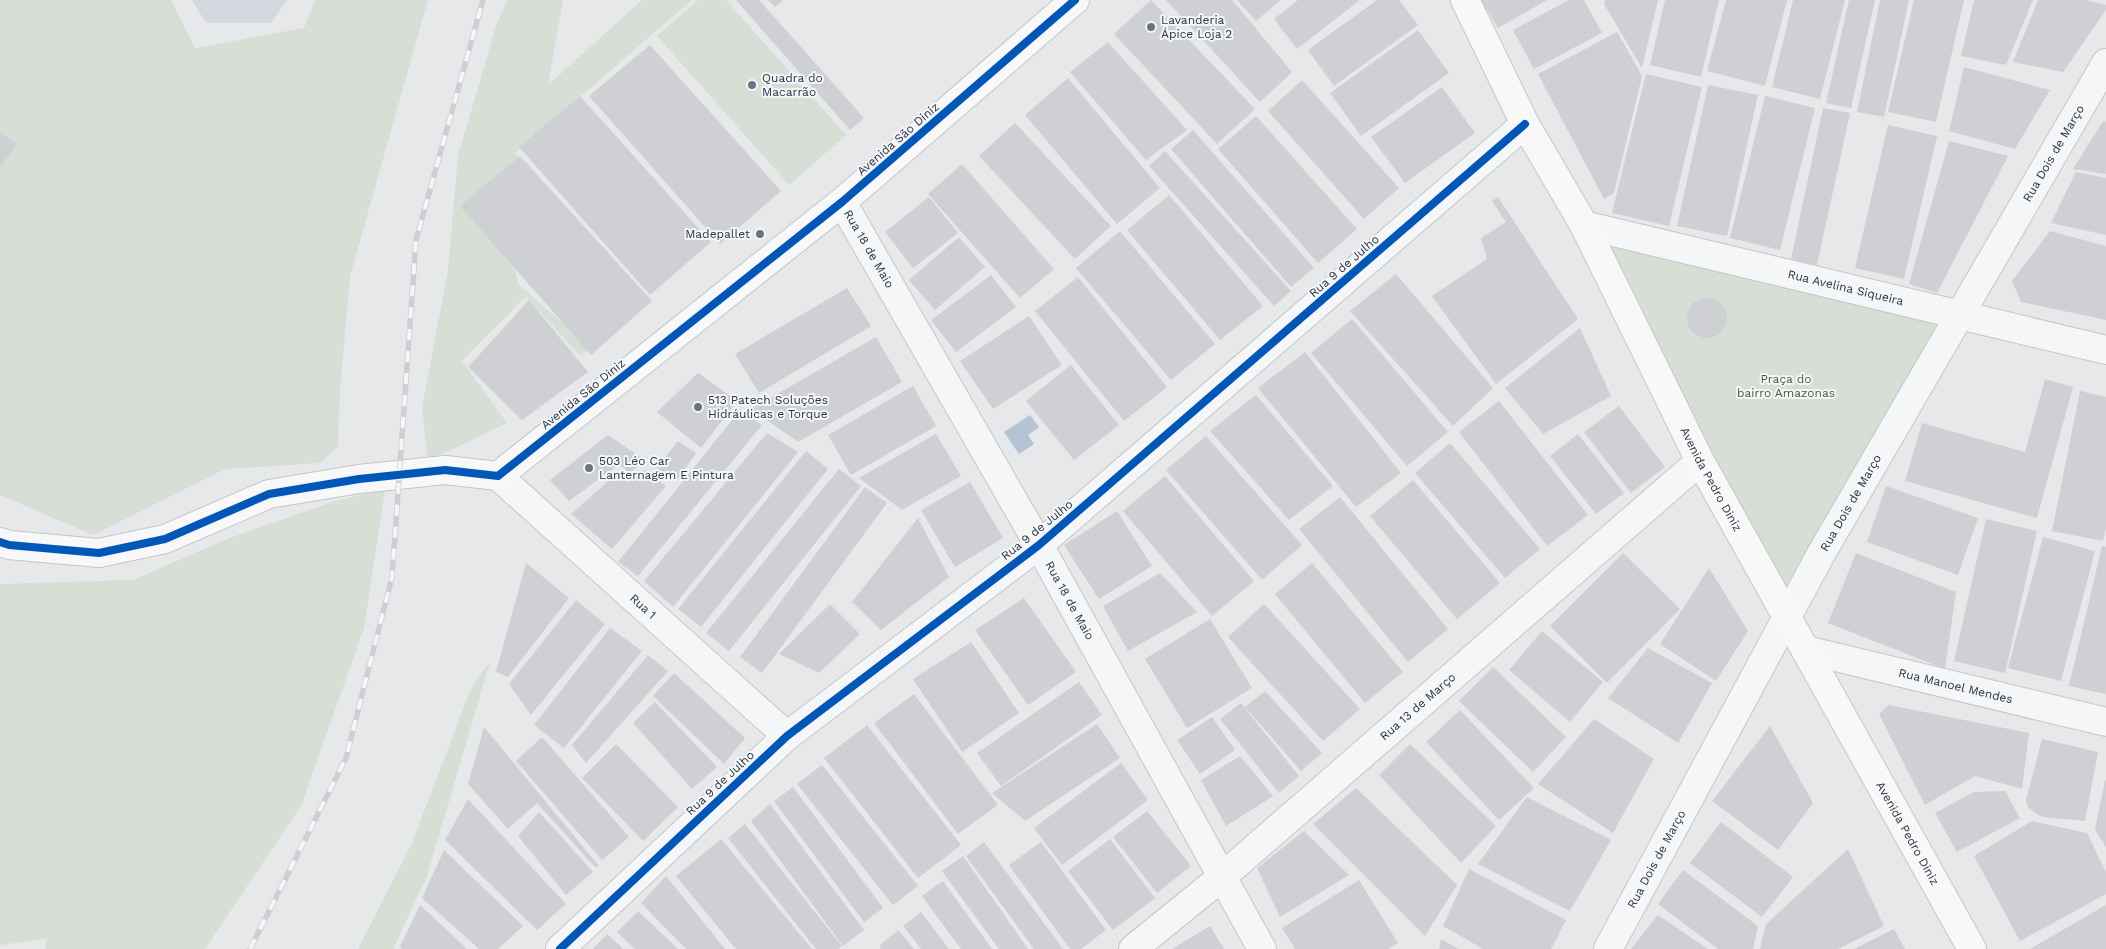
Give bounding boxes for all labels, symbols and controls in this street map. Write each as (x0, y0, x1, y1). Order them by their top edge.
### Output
place label: Lavanderia Ápice Loja 2 (1161, 13, 1232, 41)
marker: Lavanderia Ápice Loja 2 (1145, 21, 1157, 33)
place label: Quadra do Macarrão (762, 71, 823, 99)
marker: Quadra do Macarrão (746, 79, 758, 91)
street label: Avenida São Diniz (854, 100, 942, 178)
street label: Rua Dois de Março (2020, 102, 2087, 204)
street label: Rua 18 de Maio (841, 207, 897, 290)
place label: Madepallet (685, 227, 750, 241)
marker: Madepallet (754, 228, 766, 240)
street label: Rua 9 de Julho (1306, 232, 1382, 300)
street label: Rua Avelina Siqueira (1786, 267, 1905, 308)
street label: Avenida São Diniz (538, 356, 628, 432)
park label: Praça do bairro Amazonas (1737, 372, 1835, 400)
place label: 513 Patech Soluções Hidráulicas e Torque (708, 393, 828, 421)
marker: 513 Patech Soluções Hidráulicas e Torque (692, 401, 704, 413)
street label: Avenida Pedro Diniz (1678, 425, 1745, 534)
street label: Rua Dois de Março (1817, 452, 1884, 554)
place label: 503 Léo Car Lanternagem E Pintura (599, 454, 734, 482)
marker: 503 Léo Car Lanternagem E Pintura (583, 462, 595, 474)
street label: Rua 9 de Julho (998, 497, 1076, 563)
street label: Rua 18 de Maio (1042, 559, 1097, 642)
street label: Rua 1 (627, 591, 659, 622)
street label: Rua Manoel Mendes (1897, 665, 2014, 706)
street label: Rua 13 de Março (1377, 670, 1458, 743)
street label: Rua 9 de Julho (683, 748, 757, 818)
street label: Avenida Pedro Diniz (1873, 779, 1942, 887)
street label: Rua Dois de Março (1624, 808, 1689, 911)

